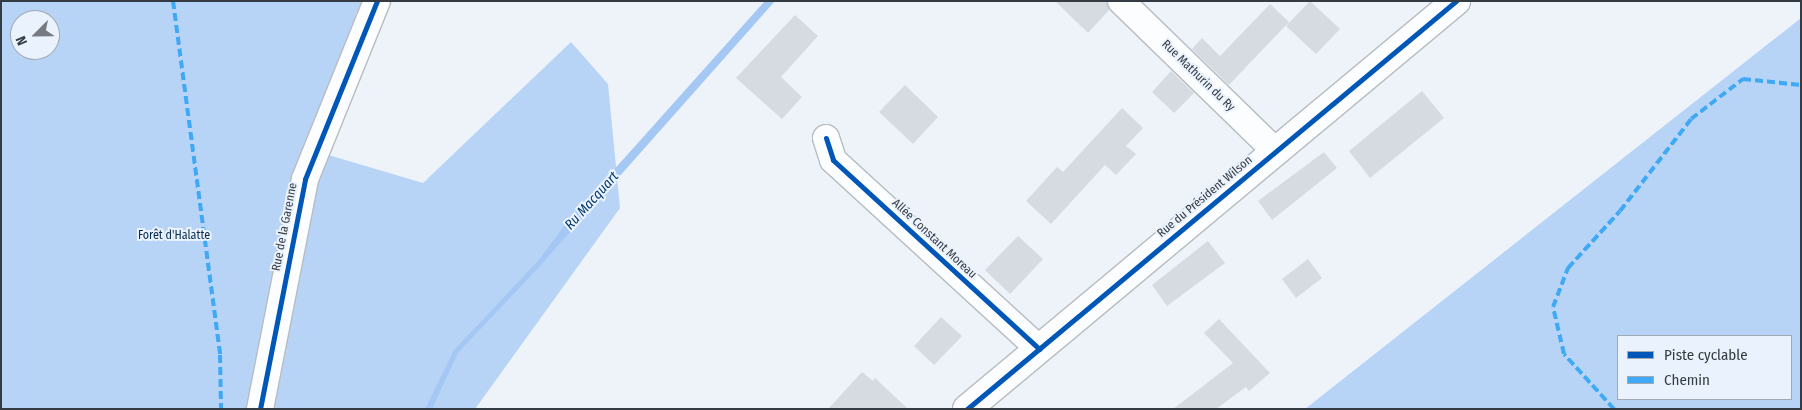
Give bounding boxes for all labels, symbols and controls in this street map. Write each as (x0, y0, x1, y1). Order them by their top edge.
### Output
north arrow (10, 10, 60, 60)
text: N (12, 33, 31, 48)
street label: Rue Mathurin du Ry (1158, 37, 1238, 115)
street label: Rue du Président Wilson (1155, 153, 1255, 241)
water label: Ru Macquart (562, 169, 622, 233)
street label: Rue de la Garenne (269, 182, 301, 272)
street label: Allée Constant Moreau (889, 196, 979, 282)
park label: Forêt d'Halatte (138, 229, 210, 243)
legend (1617, 335, 1792, 400)
text: Piste cyclable (1664, 346, 1748, 364)
text: Chemin (1664, 371, 1710, 389)

